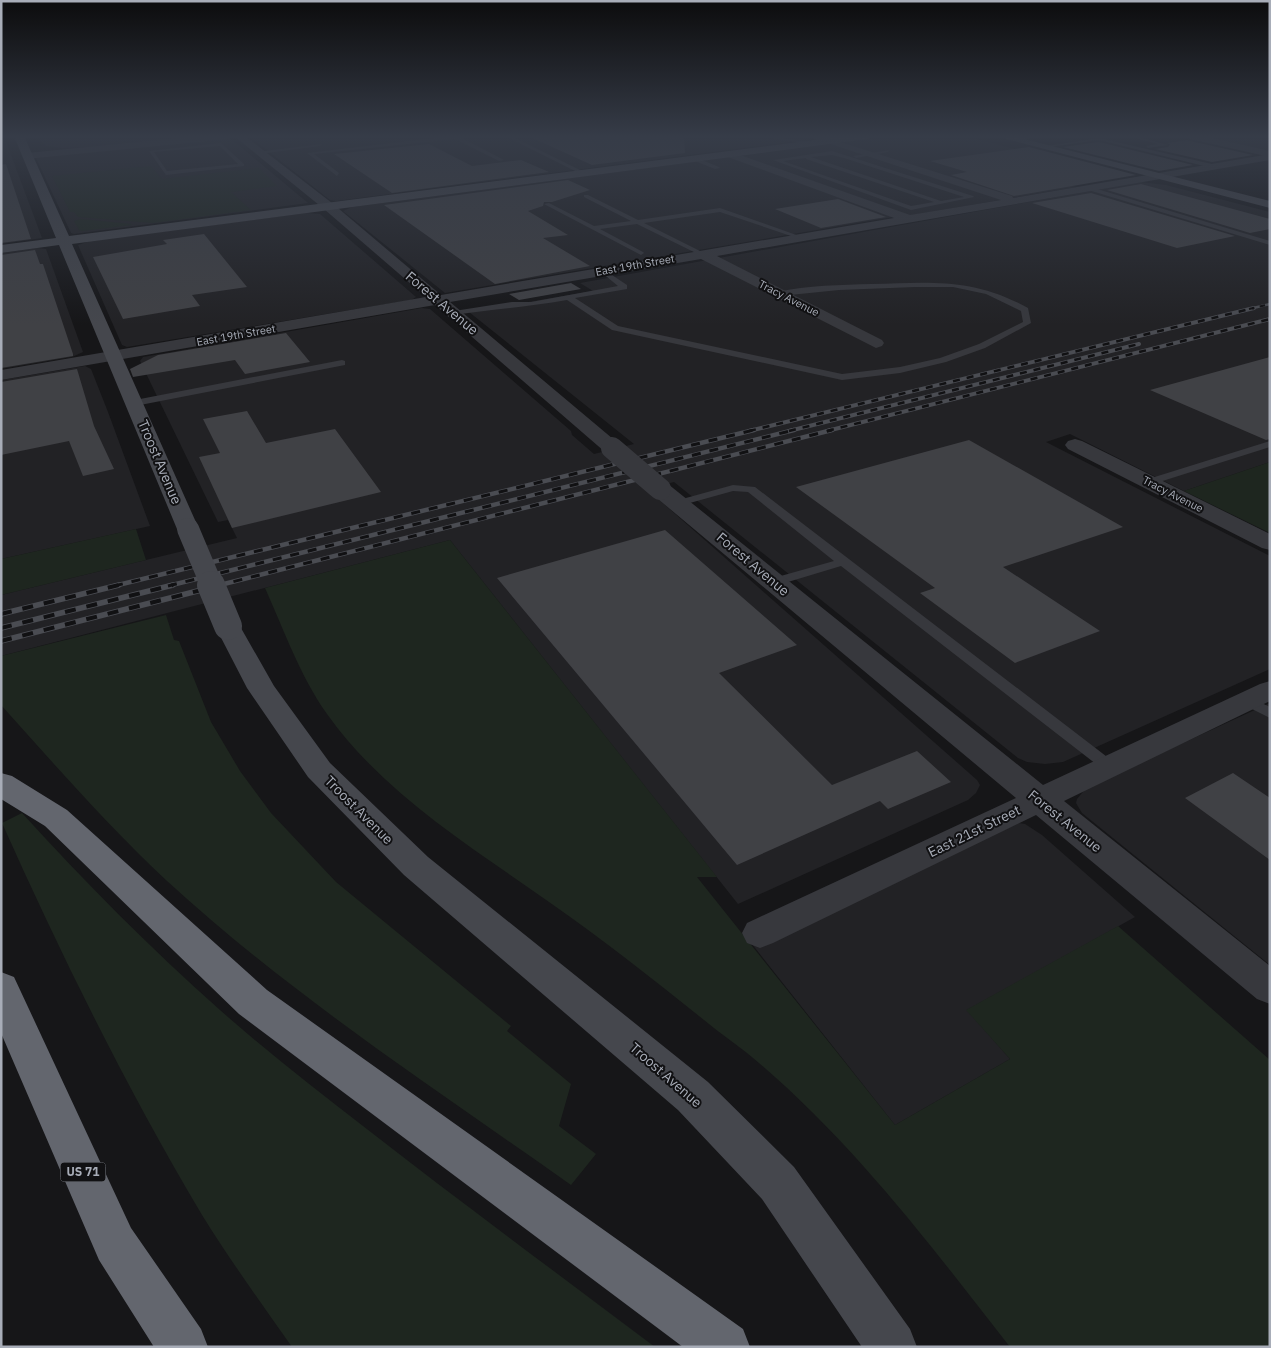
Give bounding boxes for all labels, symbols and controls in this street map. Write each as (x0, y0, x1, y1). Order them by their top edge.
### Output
street label: East 19th Street (594, 251, 676, 279)
street label: Forest Avenue (402, 267, 482, 339)
street label: Tracy Avenue (756, 277, 822, 319)
street label: East 19th Street (195, 321, 277, 349)
street label: Troost Avenue (134, 417, 186, 507)
street label: Tracy Avenue (1140, 473, 1206, 515)
street label: Forest Avenue (713, 528, 793, 600)
street label: Troost Avenue (321, 772, 397, 848)
street label: Forest Avenue (1024, 786, 1106, 856)
street label: East 21st Street (925, 801, 1023, 861)
street label: Troost Avenue (626, 1039, 706, 1111)
road number: US 71 (61, 1162, 106, 1182)

